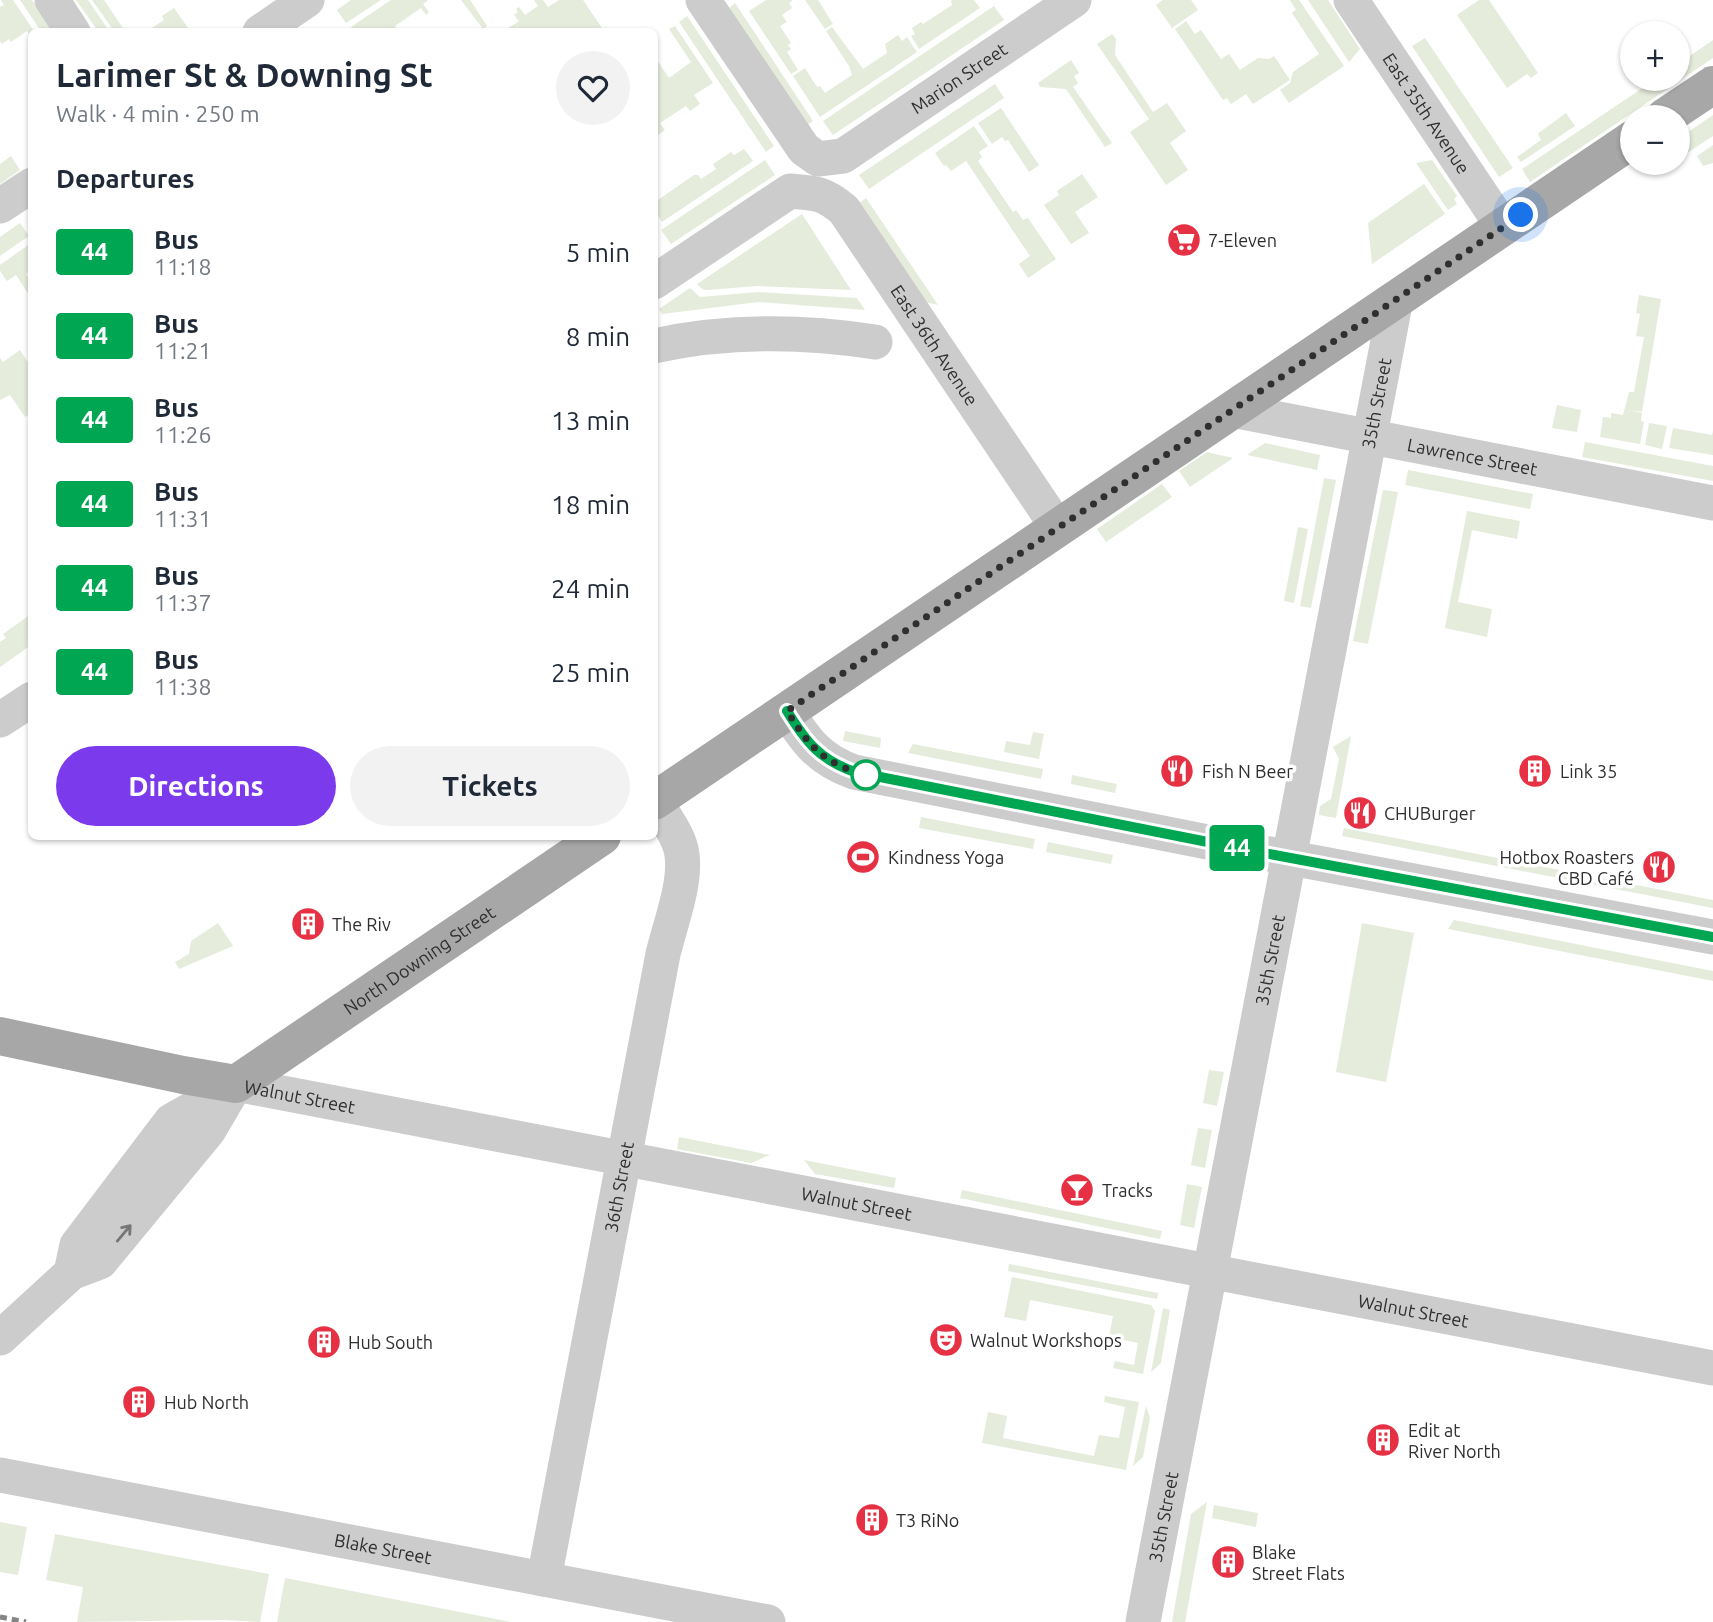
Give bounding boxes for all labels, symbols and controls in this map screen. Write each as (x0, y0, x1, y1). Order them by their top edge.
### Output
map controls (1620, 21, 1690, 175)
button: + (1620, 21, 1690, 91)
street label: Marion Street (907, 38, 1010, 117)
street label: East 35th Avenue (1379, 49, 1474, 177)
button: heart (556, 51, 630, 125)
text: Larimer St & Downing St (56, 56, 433, 93)
text: Walk · 4 min · 250 m (56, 101, 260, 126)
button: − (1620, 105, 1690, 175)
text: Departures (56, 164, 194, 193)
your location (1503, 197, 1538, 232)
supermarket icon: 7-Eleven (1165, 221, 1203, 259)
text: Bus (154, 225, 199, 254)
place label: 7-Eleven (1208, 230, 1277, 250)
text: 44 (81, 238, 108, 265)
text: 5 min (566, 238, 630, 267)
text: 11:18 (154, 254, 212, 279)
street label: East 36th Avenue (887, 281, 982, 409)
text: Bus (154, 309, 199, 338)
text: 44 (81, 322, 108, 349)
text: 8 min (566, 322, 630, 351)
text: 11:21 (154, 338, 212, 363)
street label: 35th Street (1358, 356, 1395, 450)
text: Bus (154, 393, 199, 422)
text: 44 (81, 406, 108, 433)
text: 13 min (551, 406, 630, 435)
text: 11:26 (154, 422, 212, 447)
street label: Lawrence Street (1406, 434, 1539, 479)
text: Bus (154, 477, 199, 506)
text: 44 (81, 490, 108, 517)
text: 18 min (551, 490, 630, 519)
text: 11:31 (154, 506, 212, 531)
text: Bus (154, 561, 199, 590)
text: 44 (81, 574, 108, 601)
text: 24 min (551, 574, 630, 603)
text: 11:37 (154, 590, 212, 615)
text: Bus (154, 645, 199, 674)
text: 44 (81, 658, 108, 685)
text: 25 min (551, 658, 630, 687)
text: 11:38 (154, 674, 212, 699)
button: Directions (56, 746, 336, 826)
button: Tickets (350, 746, 630, 826)
restaurant icon: Fish N Beer (1158, 752, 1196, 790)
building icon: Link 35 (1516, 752, 1554, 790)
unlabelled marker (851, 760, 881, 790)
place label: Fish N Beer (1202, 761, 1293, 781)
place label: Link 35 (1560, 761, 1617, 781)
restaurant icon: CHUBurger (1341, 794, 1379, 832)
place label: CHUBurger (1384, 803, 1476, 823)
line badge: 44 (1206, 825, 1268, 871)
text: 44 (1223, 834, 1251, 861)
sports icon: Kindness Yoga (844, 838, 882, 876)
place label: Kindness Yoga (888, 847, 1004, 867)
place label: Hotbox Roasters CBD Café (1499, 847, 1634, 888)
restaurant icon: Hotbox Roasters CBD Café (1640, 848, 1678, 886)
street label: North Downing Street (340, 902, 499, 1018)
building icon: The Riv (289, 905, 327, 943)
street label: 35th Street (1251, 913, 1288, 1007)
place label: The Riv (332, 914, 391, 934)
street label: Walnut Street (243, 1076, 357, 1117)
street label: 36th Street (600, 1140, 637, 1234)
bar icon: Tracks (1058, 1171, 1096, 1209)
place label: Tracks (1102, 1180, 1153, 1200)
street label: Walnut Street (800, 1183, 914, 1224)
one-way arrow (116, 1224, 131, 1242)
street label: Walnut Street (1356, 1290, 1470, 1331)
theatre icon: Walnut Workshops (927, 1321, 965, 1359)
building icon: Hub South (305, 1323, 343, 1361)
place label: Walnut Workshops (970, 1330, 1122, 1350)
place label: Hub South (348, 1332, 433, 1352)
building icon: Hub North (120, 1383, 158, 1421)
place label: Hub North (164, 1392, 249, 1412)
place label: Edit at River North (1408, 1420, 1501, 1461)
building icon: Edit at River North (1364, 1421, 1402, 1459)
street label: 35th Street (1145, 1470, 1182, 1564)
building icon: T3 RiNo (853, 1501, 891, 1539)
place label: T3 RiNo (896, 1510, 959, 1530)
street label: Blake Street (333, 1529, 433, 1567)
place label: Blake Street Flats (1252, 1542, 1345, 1583)
building icon: Blake Street Flats (1209, 1543, 1247, 1581)

